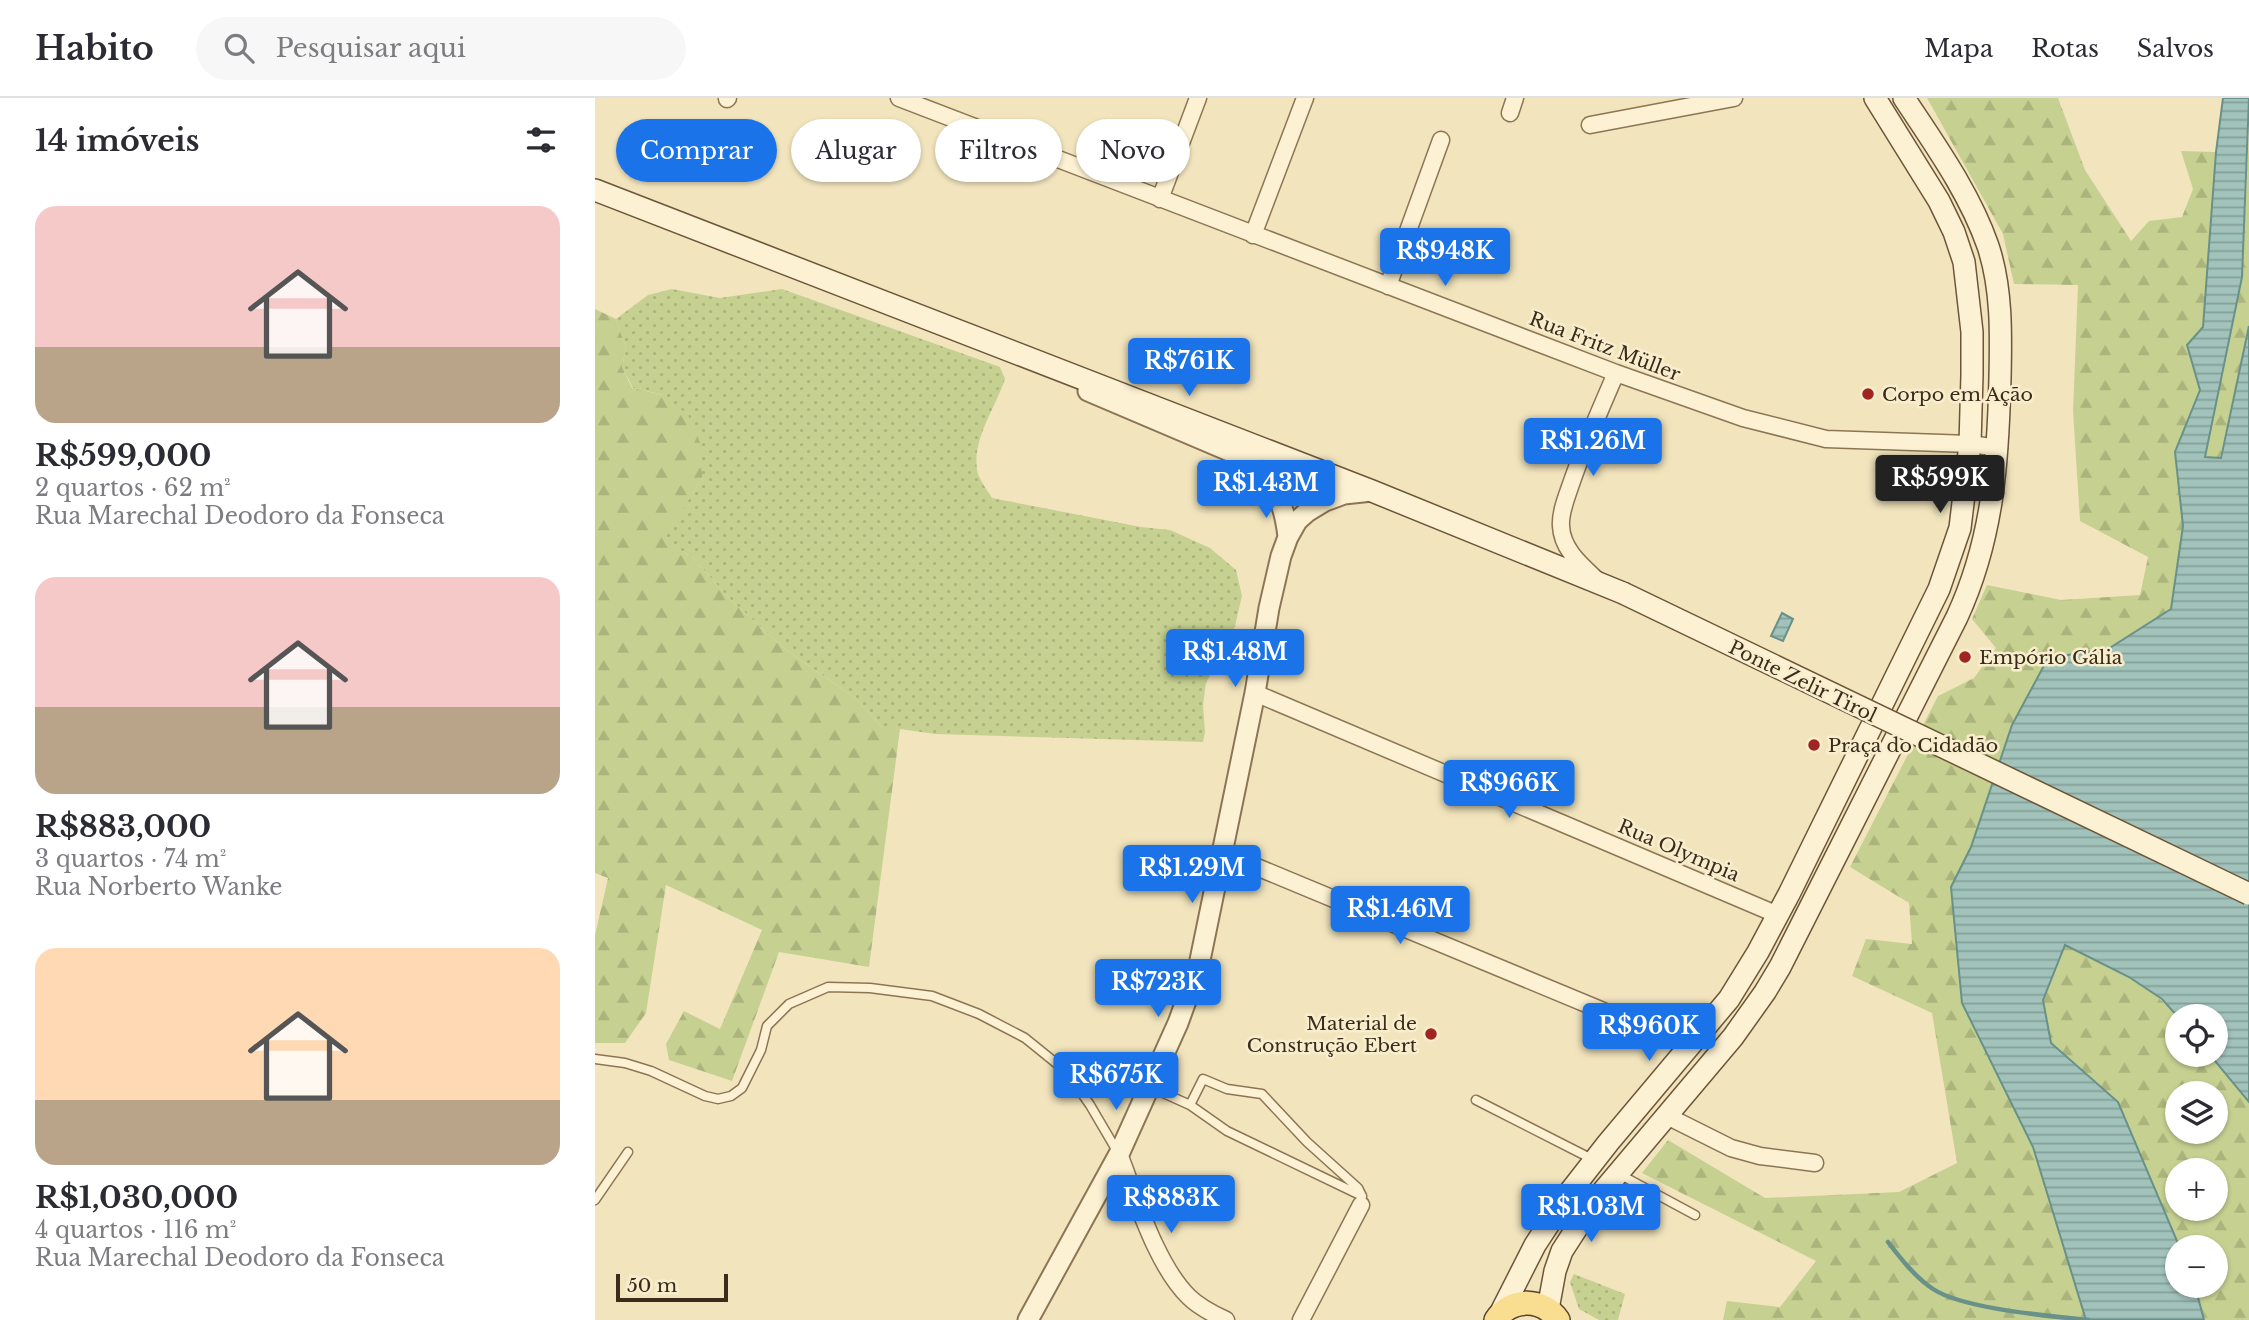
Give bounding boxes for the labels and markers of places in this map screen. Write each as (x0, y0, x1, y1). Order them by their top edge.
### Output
pin: R$948K (1388, 228, 1502, 288)
pin: R$761K (1132, 338, 1246, 398)
place label: Corpo em Ação (1882, 383, 2033, 406)
marker: Corpo em Ação (1860, 386, 1876, 402)
pin: R$1.26M (1528, 418, 1658, 478)
pin: R$599K (1883, 456, 1997, 515)
pin: R$1.43M (1201, 460, 1331, 520)
pin: R$1.48M (1170, 630, 1300, 689)
place label: Empório Gália (1979, 646, 2123, 669)
marker: Empório Gália (1957, 649, 1973, 665)
place label: Praça do Cidadão (1828, 734, 1998, 757)
marker: Praça do Cidadão (1806, 737, 1822, 753)
pin: R$966K (1452, 760, 1566, 820)
pin: R$1.29M (1127, 846, 1257, 905)
pin: R$1.46M (1335, 886, 1465, 946)
pin: R$723K (1101, 960, 1215, 1019)
pin: R$960K (1592, 1004, 1706, 1063)
place label: Material de Construção Ebert (1247, 1012, 1418, 1057)
marker: Material de Construção Ebert (1423, 1026, 1439, 1042)
pin: R$675K (1059, 1052, 1173, 1112)
pin: R$883K (1114, 1176, 1228, 1235)
pin: R$1.03M (1526, 1184, 1656, 1244)

